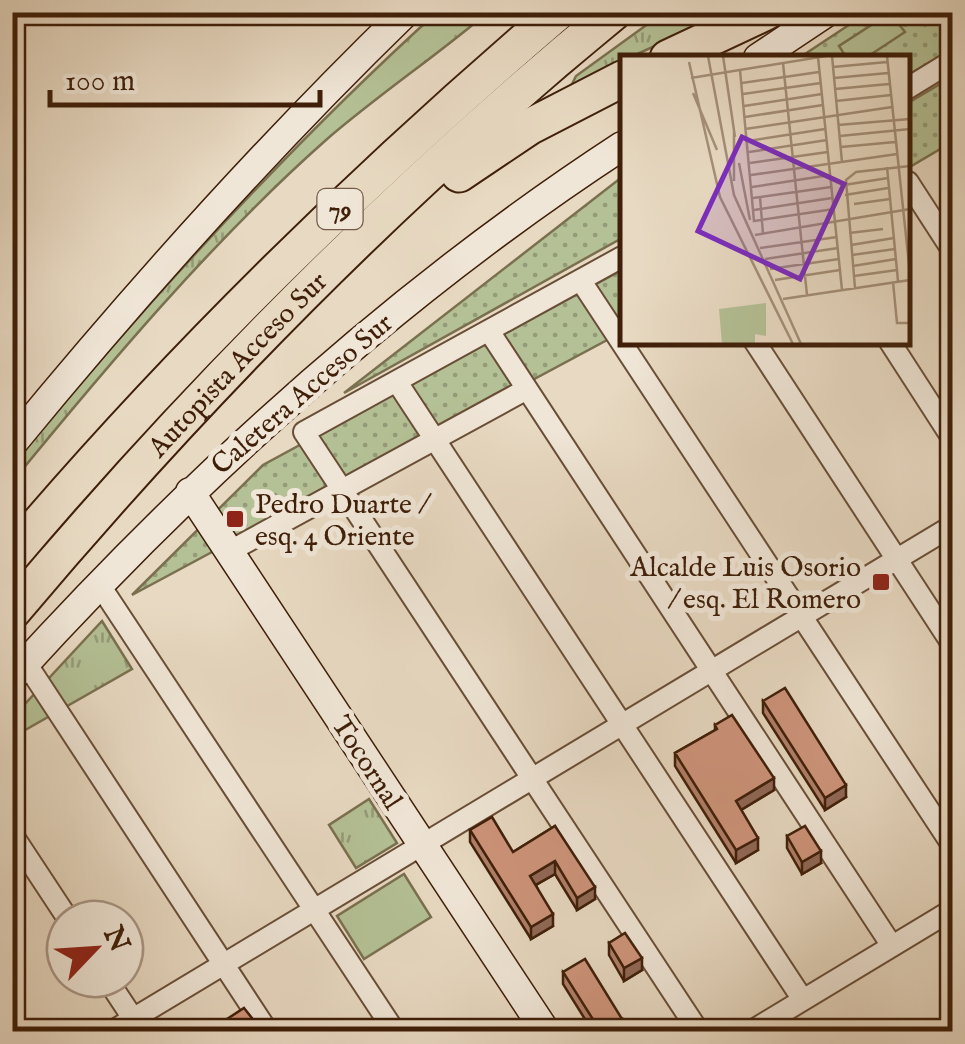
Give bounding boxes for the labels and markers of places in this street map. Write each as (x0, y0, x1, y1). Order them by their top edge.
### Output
place label: Pedro Duarte / esq. 4 Oriente (255, 488, 432, 555)
marker: Pedro Duarte / esq. 4 Oriente (224, 508, 246, 530)
place label: Alcalde Luis Osorio / esq. El Romero (629, 551, 861, 618)
marker: Alcalde Luis Osorio / esq. El Romero (870, 571, 892, 593)

